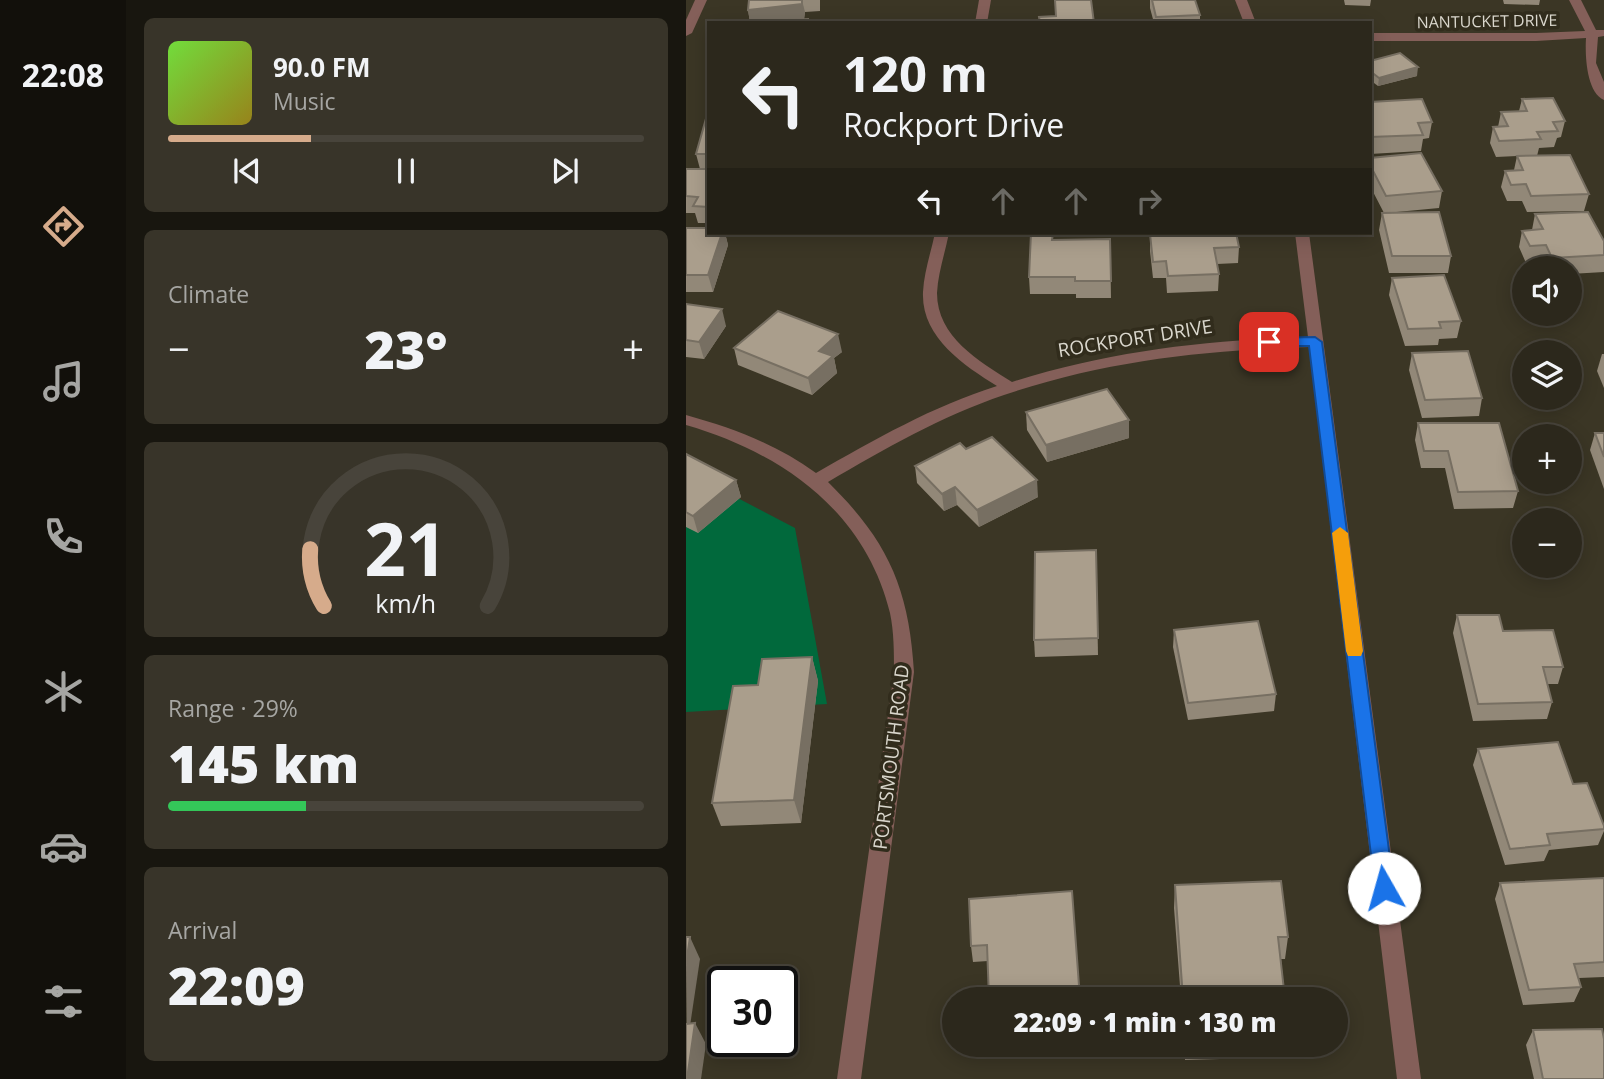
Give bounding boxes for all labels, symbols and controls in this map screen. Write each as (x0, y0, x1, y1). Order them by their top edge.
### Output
street label: NANTUCKET DRIVE (1416, 9, 1558, 33)
text: 120 m (843, 40, 988, 106)
text: 90.0 FM (273, 49, 371, 85)
icon: left (728, 49, 819, 140)
text: 22:08 (22, 53, 104, 96)
text: Music (273, 85, 336, 117)
text: Rockport Drive (843, 103, 1064, 146)
icon: previous (228, 152, 266, 190)
icon: pause (387, 152, 425, 190)
icon: next (546, 152, 584, 190)
icon: left (911, 182, 949, 220)
icon: ahead (984, 182, 1022, 220)
icon: ahead (1057, 182, 1095, 220)
icon: right (1130, 182, 1168, 220)
icon: directions (39, 202, 88, 251)
map controls (1512, 256, 1582, 578)
button: sound (1512, 256, 1582, 326)
text: Climate (168, 278, 249, 310)
pin (1239, 312, 1299, 372)
text: 23° (365, 313, 447, 384)
street label: ROCKPORT DRIVE (1056, 313, 1214, 363)
text: − (168, 322, 190, 374)
text: + (622, 322, 644, 374)
icon: arrive (1250, 323, 1288, 361)
button: layers (1512, 340, 1582, 410)
icon: music (39, 357, 88, 406)
button: + (1512, 424, 1582, 494)
text: 21 (364, 498, 448, 597)
button: − (1512, 508, 1582, 578)
icon: phone (39, 512, 88, 561)
text: km/h (376, 585, 436, 619)
street label: PORTSMOUTH ROAD (867, 663, 915, 851)
icon: climate (39, 667, 88, 716)
text: Range · 29% (168, 692, 298, 724)
text: 145 km (168, 727, 359, 798)
icon: car (39, 822, 88, 871)
position arrow (1347, 851, 1421, 925)
text: Arrival (168, 914, 237, 946)
text: 22:09 (168, 949, 305, 1020)
speed limit sign: 30 (707, 966, 798, 1057)
icon: filters (39, 977, 88, 1026)
text: 22:09 · 1 min · 130 m (1014, 1004, 1276, 1040)

